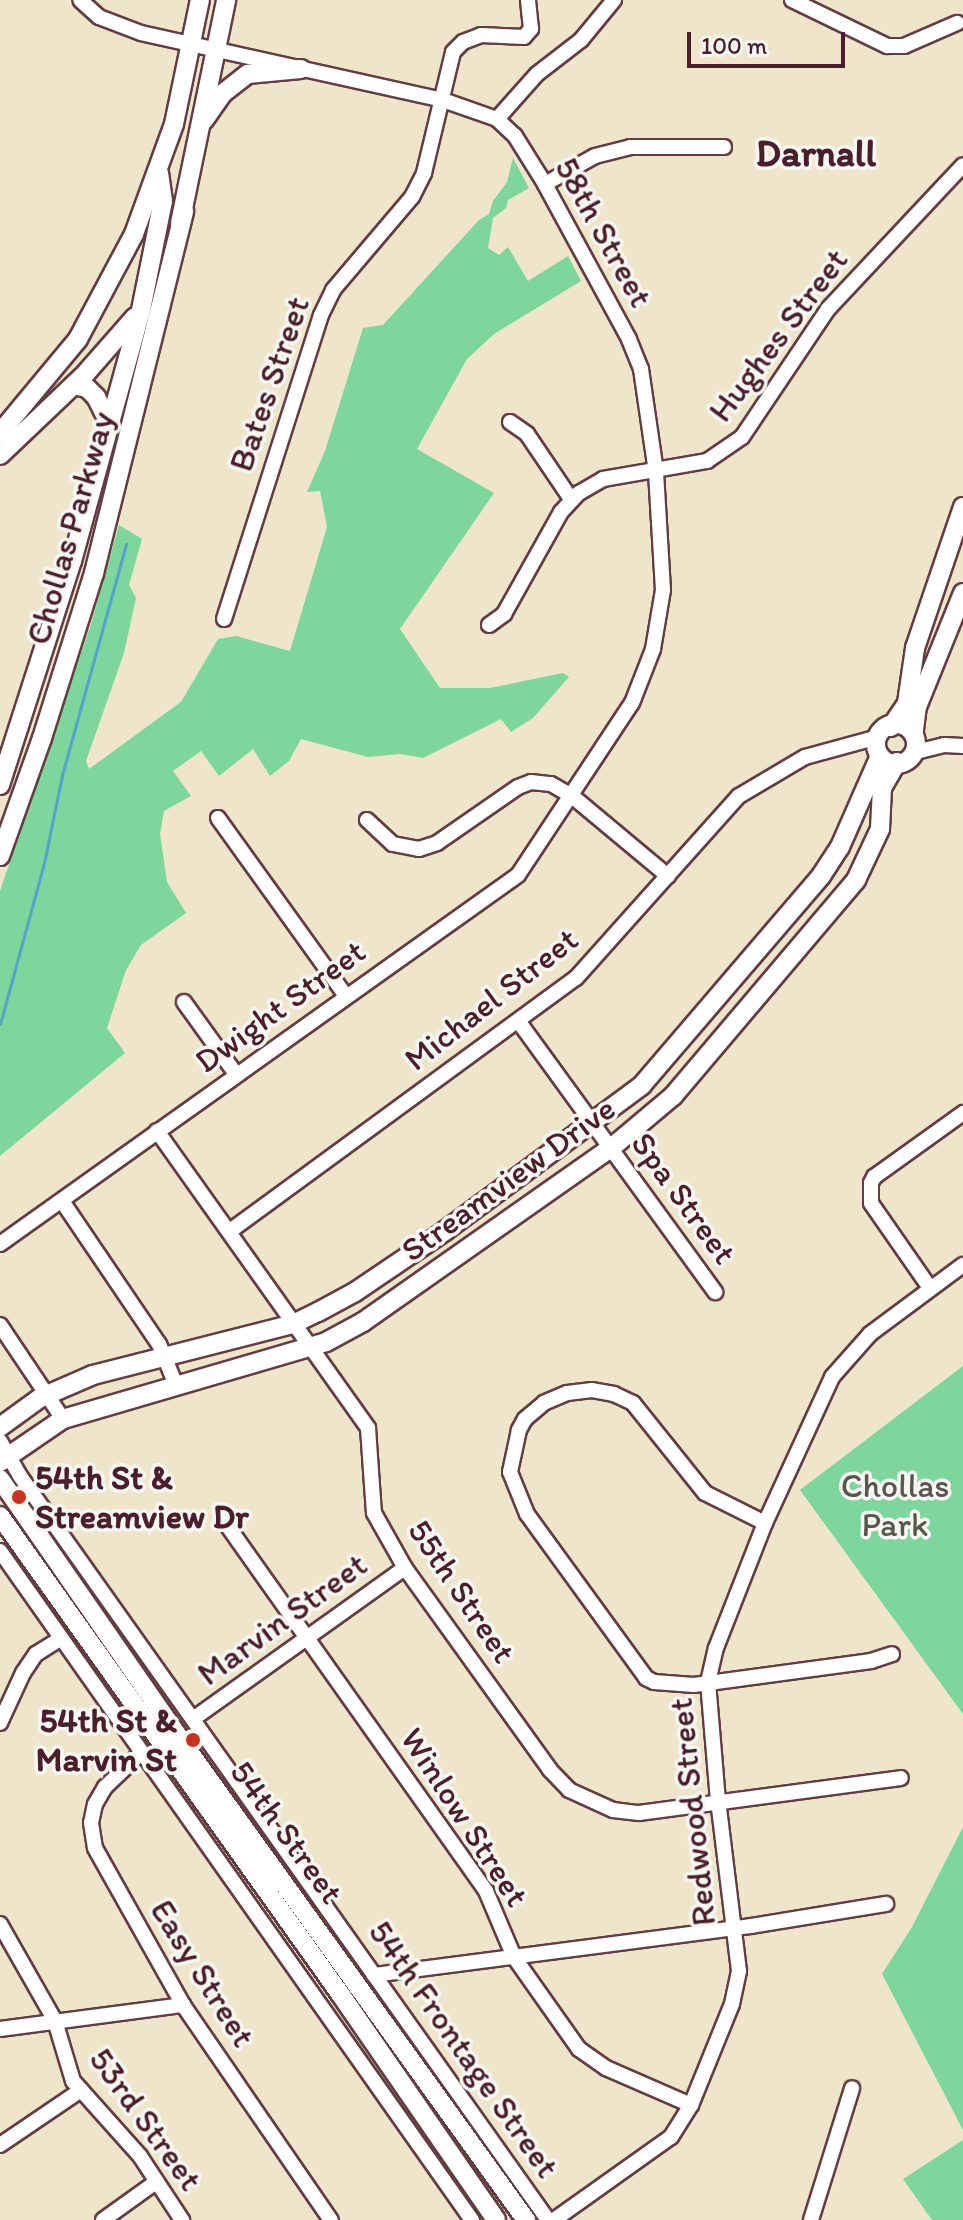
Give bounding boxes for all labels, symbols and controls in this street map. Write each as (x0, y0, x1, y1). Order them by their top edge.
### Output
scale bar (691, 16, 849, 66)
text: 100 m (701, 31, 767, 60)
district label: Darnall (756, 131, 876, 177)
street label: 58th Street (546, 150, 662, 314)
street label: Hughes Street (700, 240, 856, 430)
street label: Bates Street (220, 292, 318, 476)
street label: Chollas Parkway (17, 407, 123, 649)
street label: Michael Street (396, 919, 586, 1079)
street label: Dwight Street (187, 931, 373, 1081)
street label: Streamview Drive (393, 1088, 623, 1270)
street label: Spa Street (623, 1124, 745, 1272)
place label: 54th St & Streamview Dr (35, 1457, 249, 1536)
park label: Chollas Park (841, 1465, 949, 1544)
marker: 54th St & Streamview Dr (10, 1488, 28, 1506)
street label: 55th Street (399, 1512, 525, 1670)
street label: Marvin Street (189, 1544, 375, 1694)
street label: Redwood Street (660, 1696, 724, 1928)
place label: 54th St & Marvin St (36, 1700, 177, 1780)
street label: Winlow Street (392, 1720, 538, 1914)
marker: 54th St & Marvin St (184, 1731, 202, 1749)
street label: 54th Street (222, 1753, 352, 1911)
street label: Easy Street (142, 1892, 264, 2054)
street label: 54th Frontage Street (360, 1913, 568, 2185)
street label: 53rd Street (81, 2040, 211, 2198)

